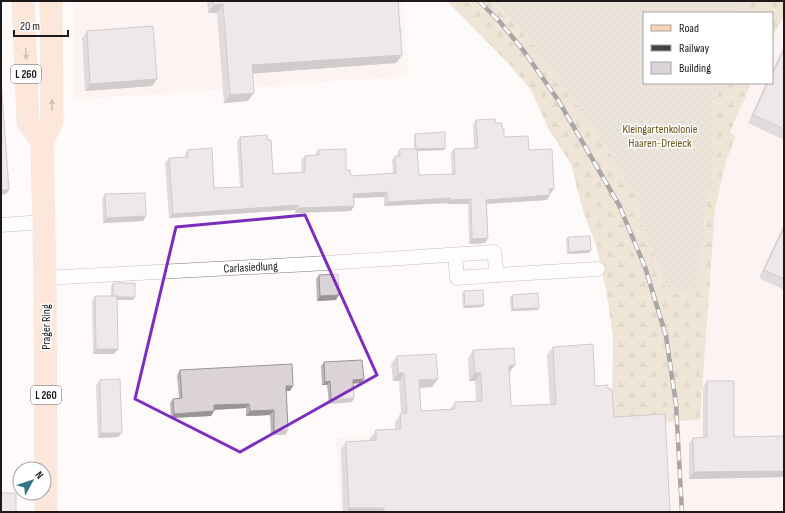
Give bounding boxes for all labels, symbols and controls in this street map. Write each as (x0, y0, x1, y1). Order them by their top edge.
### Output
scale bar (14, 12, 68, 38)
legend (643, 12, 773, 84)
text: 20 m (20, 19, 40, 34)
text: Road (679, 21, 699, 36)
text: Railway (679, 41, 710, 56)
one-way arrow (22, 48, 29, 60)
text: Building (679, 61, 711, 76)
road number: L 260 (11, 65, 41, 83)
one-way arrow (49, 98, 55, 111)
park label: Kleingartenkolonie Haaren-Dreieck (622, 122, 698, 151)
street label: Carlasiedlung (223, 259, 278, 277)
street label: Prager Ring (39, 304, 54, 350)
road number: L 260 (31, 386, 61, 404)
north arrow (12, 461, 52, 501)
text: N (32, 468, 46, 481)

